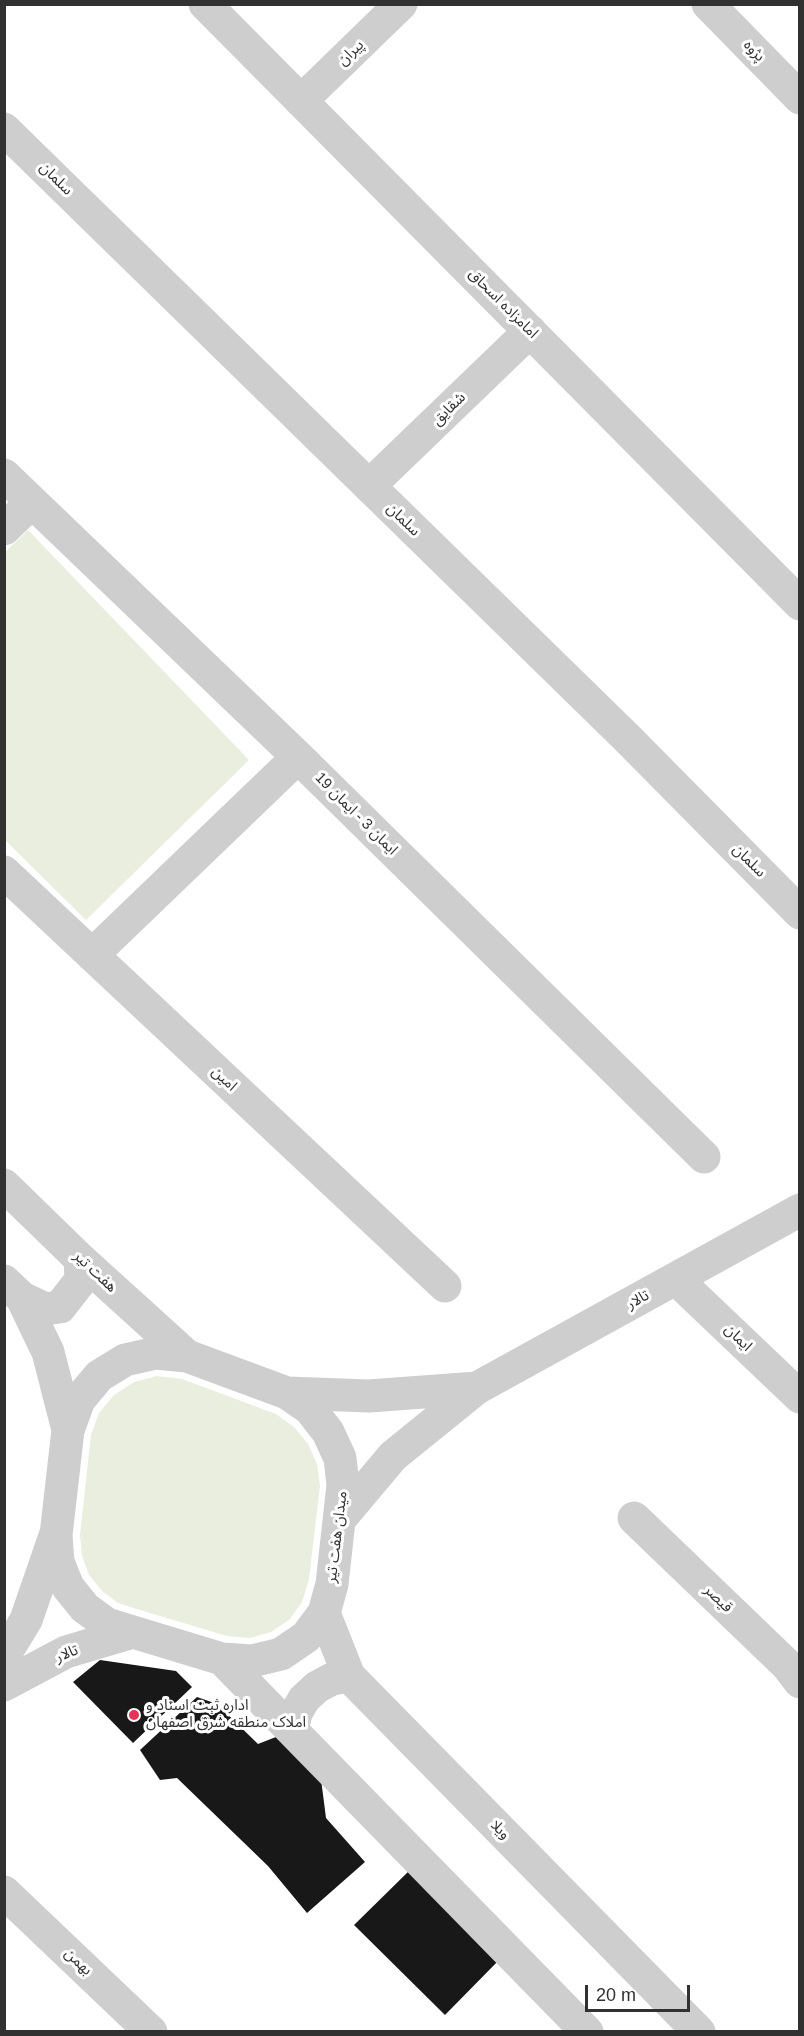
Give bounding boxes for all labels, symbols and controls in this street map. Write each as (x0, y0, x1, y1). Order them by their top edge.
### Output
street label: پیران (334, 36, 368, 70)
street label: پژوه (739, 36, 769, 66)
street label: سلمان (36, 159, 76, 199)
street label: امامزاده اسحاق (464, 265, 542, 343)
street label: شقایق (428, 389, 470, 429)
street label: سلمان (383, 500, 423, 540)
street label: ایمان 3 - ایمان 19 (311, 769, 401, 859)
street label: سلمان (729, 841, 769, 881)
street label: امین (208, 1063, 240, 1095)
street label: هفت تیر (70, 1247, 120, 1297)
street label: تالار (624, 1287, 652, 1313)
street label: ایمان (720, 1321, 756, 1355)
street label: میدان هفت تیر (322, 1490, 352, 1584)
street label: قیصر (700, 1581, 736, 1617)
street label: تالار (53, 1641, 81, 1667)
place label: اداره ثبت اسناد و املاک منطقه شرق اصفهان (146, 1697, 306, 1732)
marker: اداره ثبت اسناد و املاک منطقه شرق اصفهان (127, 1708, 141, 1722)
street label: ویلا (487, 1817, 513, 1843)
street label: بهمن (60, 1945, 96, 1979)
scale bar (588, 1973, 693, 2011)
text: 20 m (596, 1985, 636, 2005)

